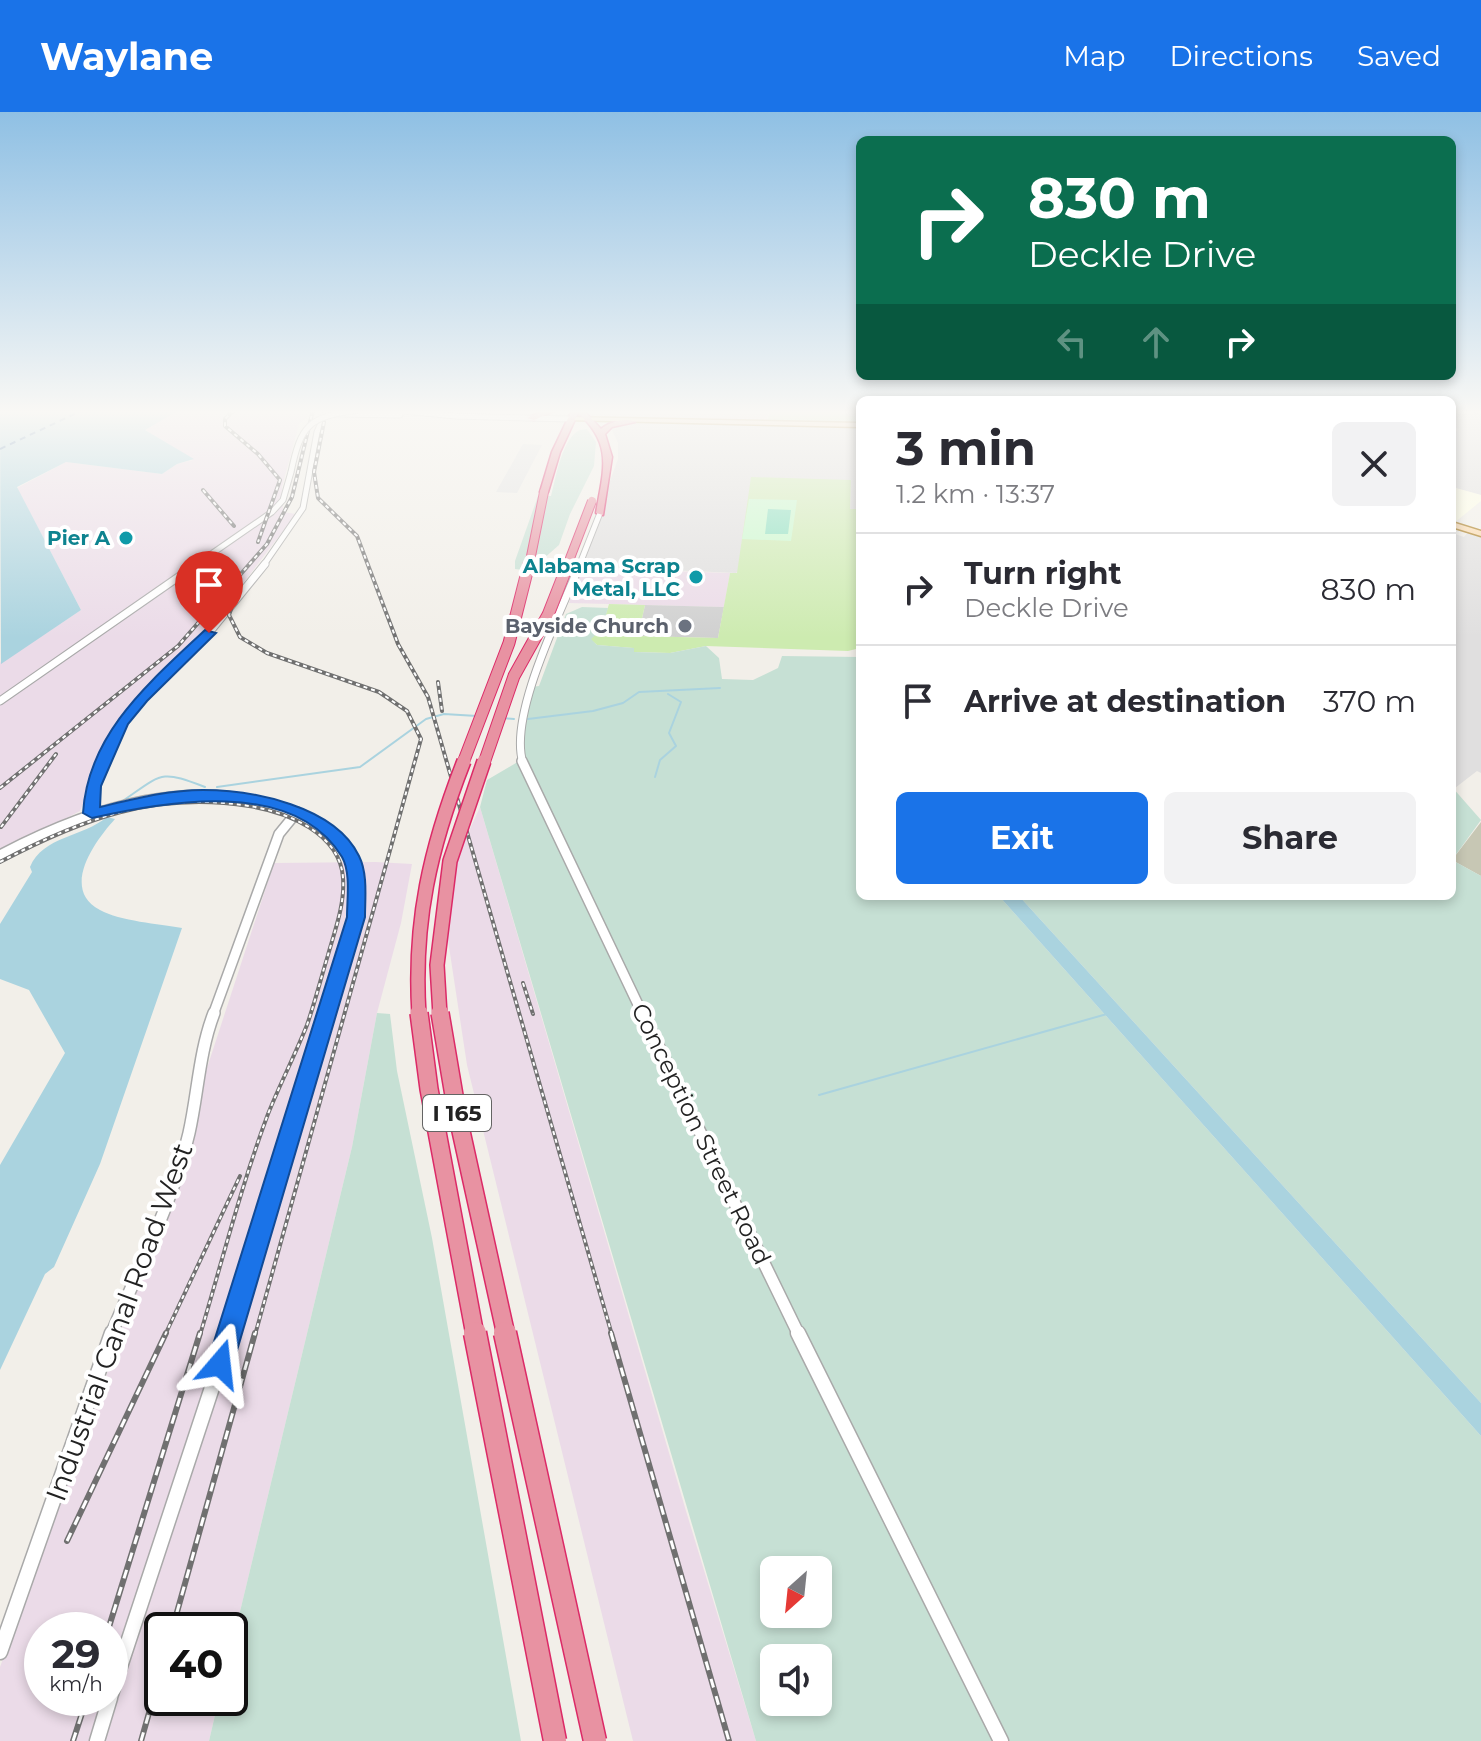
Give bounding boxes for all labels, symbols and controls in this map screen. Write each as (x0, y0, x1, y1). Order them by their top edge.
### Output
text: Waylane (40, 33, 213, 80)
text: Map (1063, 39, 1125, 73)
text: Directions (1169, 39, 1313, 73)
text: Saved (1357, 39, 1441, 73)
text: 830 m (1028, 164, 1211, 232)
icon: right (896, 168, 1000, 272)
text: Deckle Drive (1028, 232, 1256, 276)
icon: left (1050, 320, 1094, 364)
icon: ahead (1134, 320, 1178, 364)
icon: right (1218, 320, 1262, 364)
text: 3 min (896, 419, 1036, 477)
button: close (1332, 422, 1416, 506)
text: 1.2 km · 13:37 (896, 478, 1055, 510)
place label: Pier A (47, 526, 111, 550)
marker: Pier A (117, 529, 135, 547)
pin (175, 551, 243, 633)
place label: Alabama Scrap Metal, LLC (522, 554, 681, 601)
text: Turn right (964, 555, 1121, 592)
icon: arrive (187, 563, 231, 607)
icon: right (896, 567, 940, 611)
marker: Alabama Scrap Metal, LLC (687, 568, 705, 586)
text: 830 m (1320, 571, 1416, 608)
text: Deckle Drive (964, 592, 1129, 624)
place label: Bayside Church (505, 614, 669, 638)
marker: Bayside Church (676, 617, 694, 635)
icon: arrive (896, 679, 940, 723)
text: Arrive at destination (964, 683, 1286, 720)
text: 370 m (1323, 683, 1416, 720)
button: Exit (896, 792, 1148, 884)
button: Share (1164, 792, 1416, 884)
street label: Conception Street Road (625, 998, 777, 1269)
road number: I 165 (423, 1095, 491, 1131)
street label: Industrial Canal Road West (38, 1138, 200, 1506)
position arrow (178, 1322, 262, 1406)
north arrow (760, 1556, 832, 1628)
map controls (760, 1556, 832, 1716)
speed limit sign: 40 (144, 1612, 248, 1716)
text: 29 (51, 1629, 101, 1678)
button: sound (760, 1644, 832, 1716)
text: km/h (49, 1672, 103, 1696)

